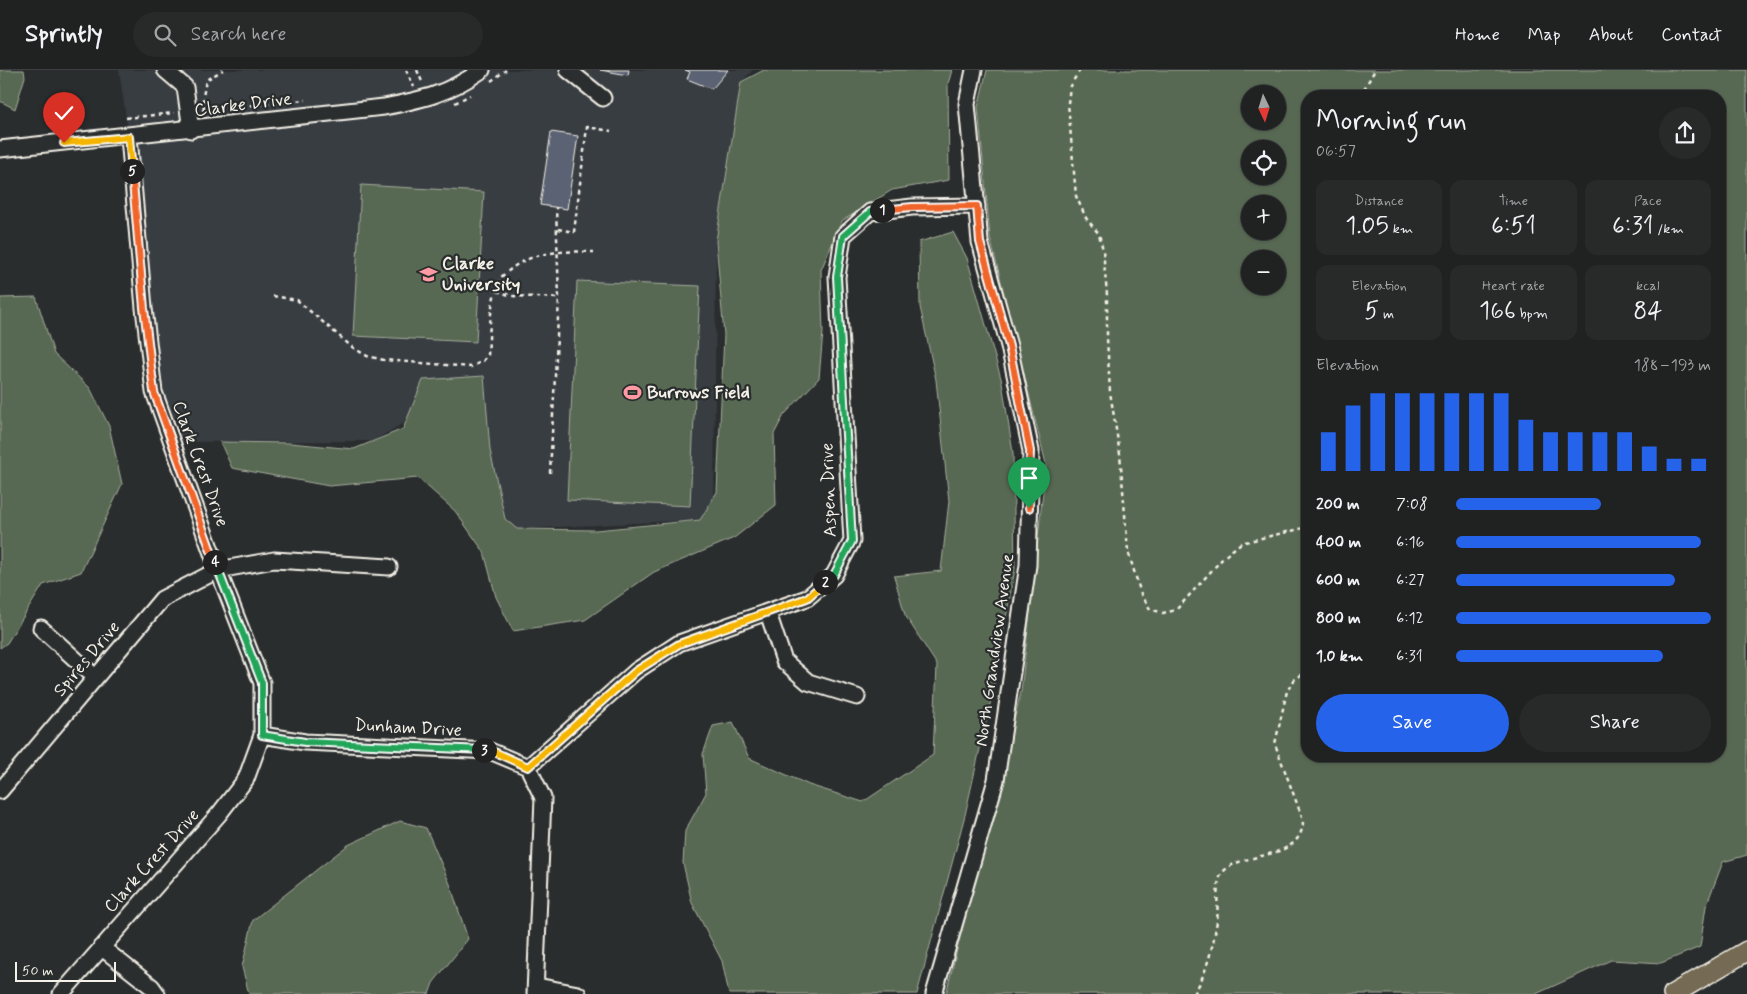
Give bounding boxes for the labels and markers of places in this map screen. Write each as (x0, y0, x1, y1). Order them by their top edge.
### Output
pin (43, 92, 85, 143)
pin: 5 (120, 158, 144, 184)
pin: 1 (870, 198, 894, 222)
place label: Clarke University (442, 252, 520, 297)
school or university icon: Clarke University (418, 264, 438, 284)
place label: Burrows Field (647, 381, 750, 405)
sports icon: Burrows Field (623, 383, 643, 403)
pin (1008, 457, 1050, 508)
pin: 4 (202, 550, 228, 574)
pin: 2 (812, 570, 838, 594)
pin: 3 (472, 738, 496, 762)

